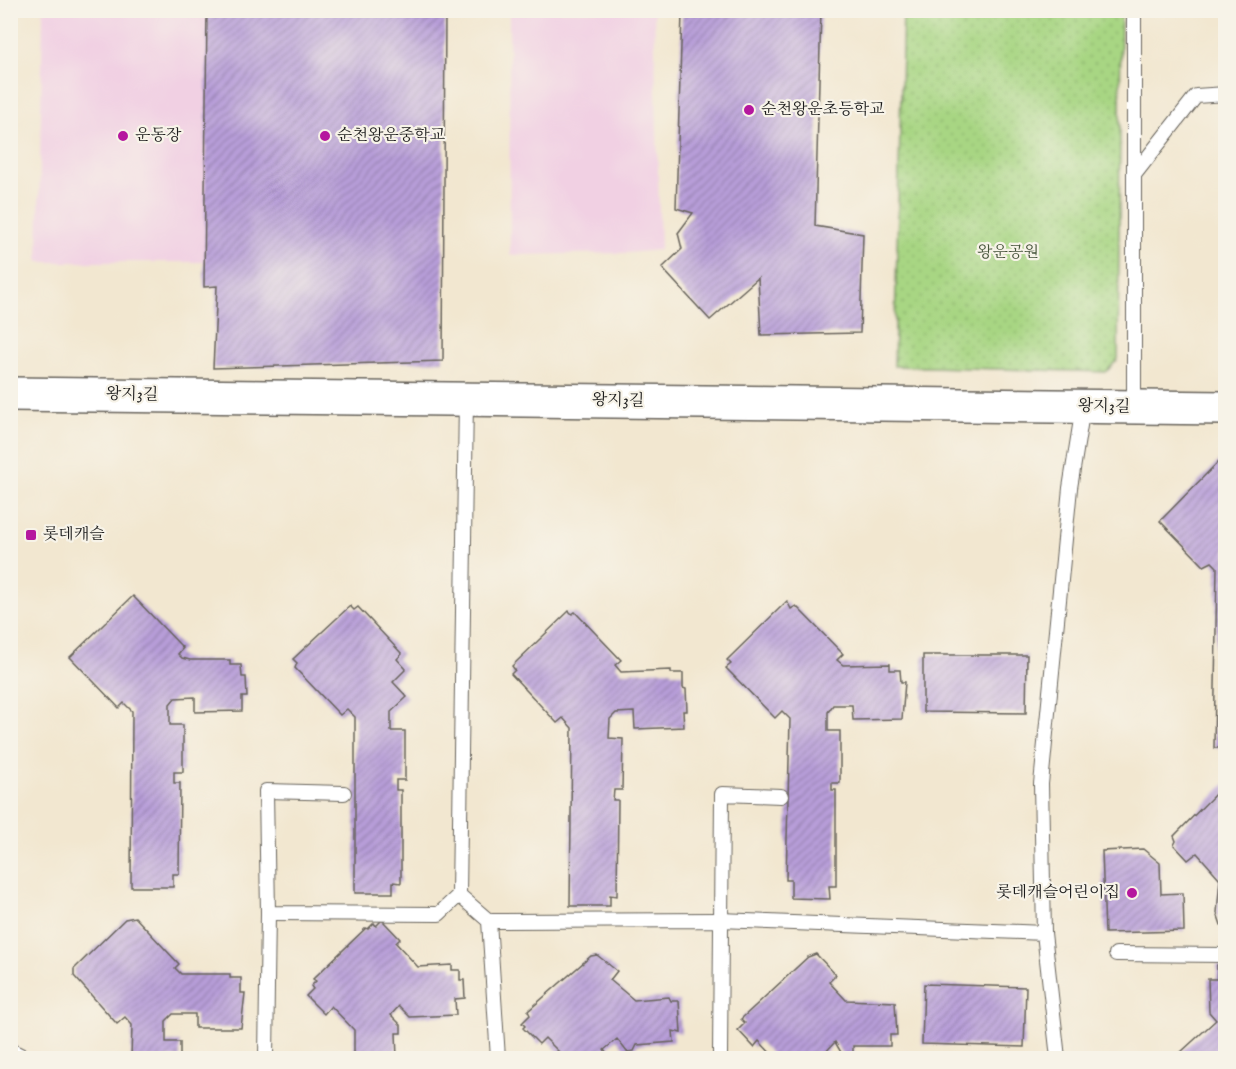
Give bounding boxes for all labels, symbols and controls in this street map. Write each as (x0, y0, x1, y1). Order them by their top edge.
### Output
place label: 순천왕운초등학교 (761, 100, 885, 120)
marker: 순천왕운초등학교 (742, 103, 756, 117)
place label: 운동장 (135, 126, 182, 146)
place label: 순천왕운중학교 (337, 126, 445, 146)
marker: 운동장 (116, 129, 130, 143)
marker: 순천왕운중학교 (318, 129, 332, 143)
park label: 왕운공원 (977, 243, 1039, 263)
street label: 왕지3길 (106, 385, 158, 405)
street label: 왕지3길 (592, 391, 644, 411)
street label: 왕지3길 (1078, 397, 1130, 417)
place label: 롯데캐슬 (43, 525, 105, 545)
marker: 롯데캐슬 (24, 528, 38, 542)
place label: 롯데캐슬어린이집 (996, 883, 1120, 903)
marker: 롯데캐슬어린이집 (1125, 886, 1139, 900)

